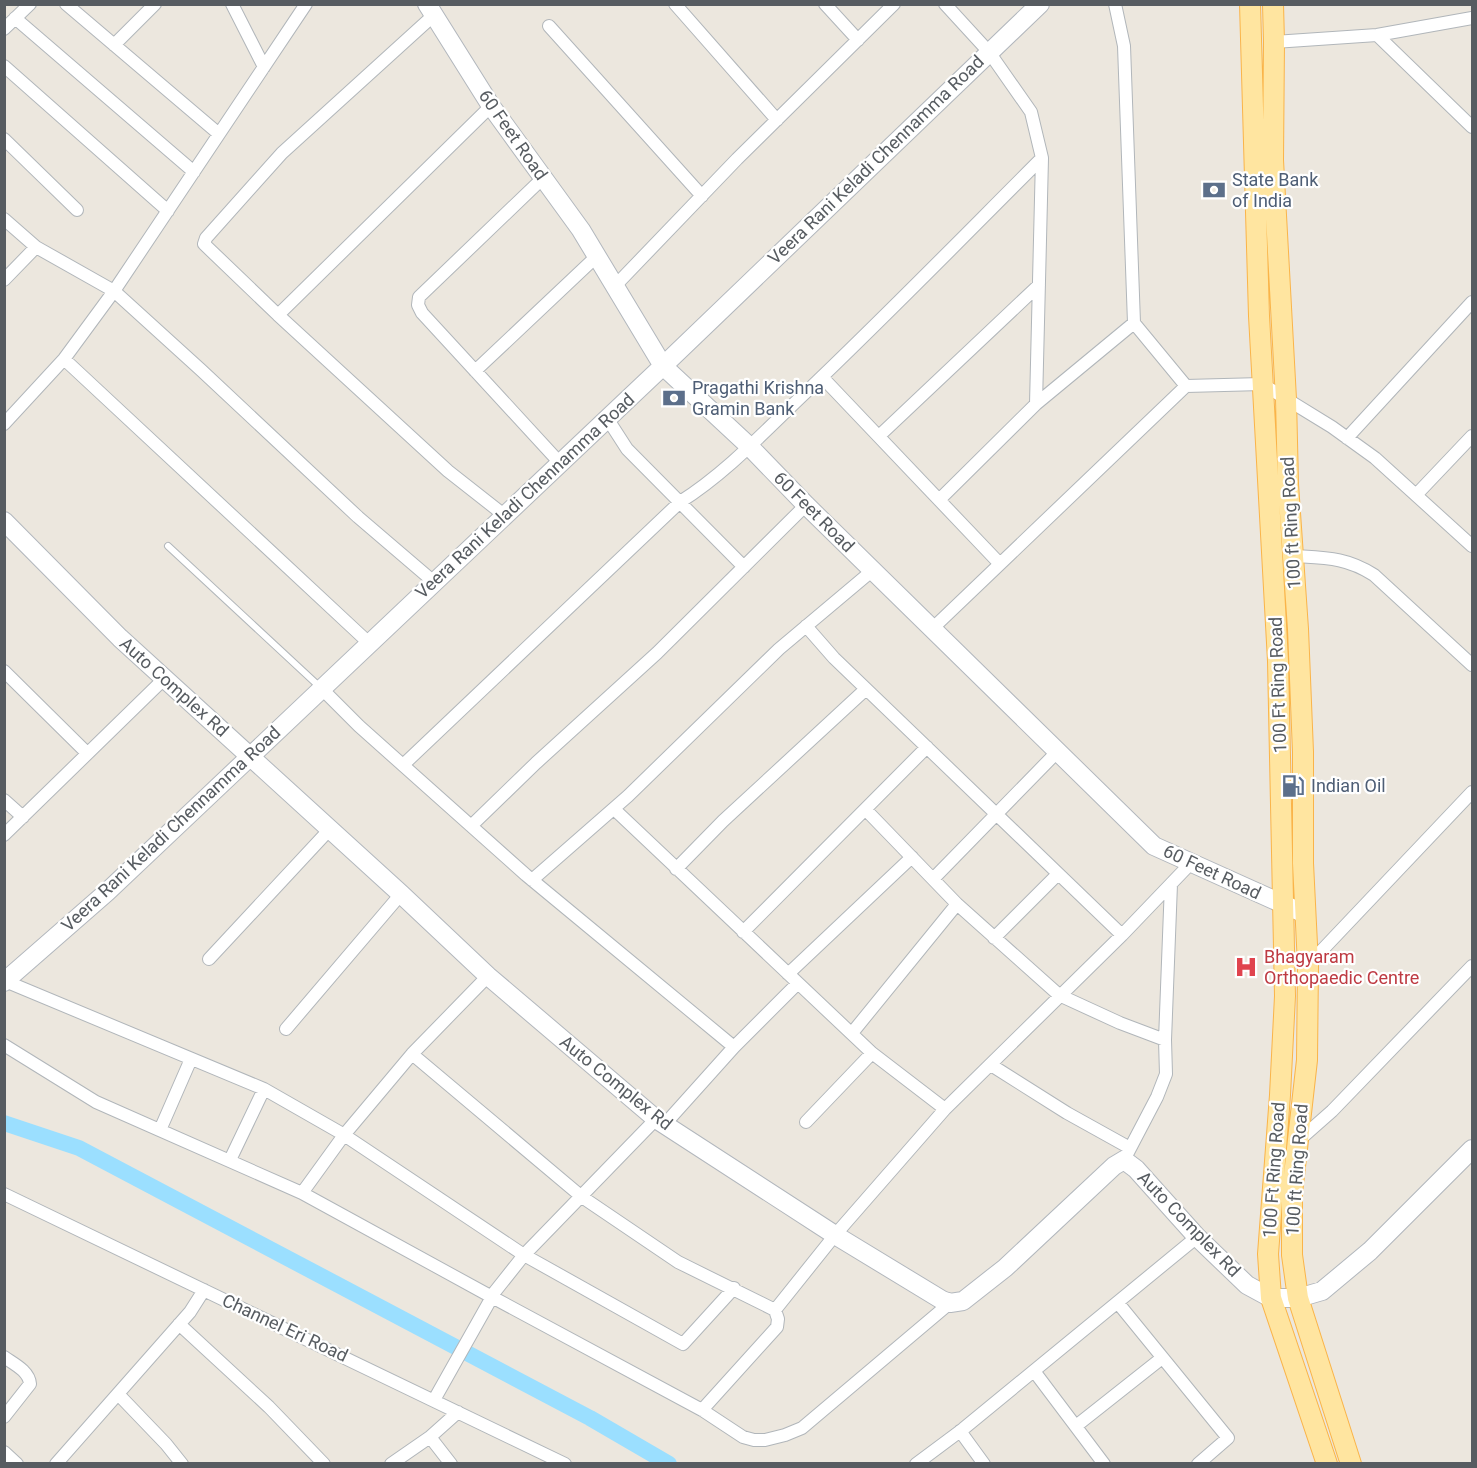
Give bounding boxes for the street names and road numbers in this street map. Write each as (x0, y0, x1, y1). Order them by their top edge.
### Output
street label: Veera Rani Keladi Chennamma Road (763, 51, 988, 268)
street label: 60 Feet Road (475, 86, 552, 184)
street label: Veera Rani Keladi Chennamma Road (411, 389, 638, 603)
street label: 100 ft Ring Road (1277, 456, 1304, 590)
street label: 60 Feet Road (770, 467, 859, 556)
street label: 100 Ft Ring Road (1265, 616, 1290, 754)
street label: Auto Complex Rd (116, 633, 233, 741)
street label: Veera Rani Keladi Chennamma Road (57, 722, 284, 936)
street label: 60 Feet Road (1160, 840, 1264, 903)
street label: Auto Complex Rd (556, 1031, 677, 1134)
street label: 100 Ft Ring Road (1258, 1101, 1289, 1239)
street label: 100 ft Ring Road (1281, 1103, 1312, 1237)
street label: Auto Complex Rd (1134, 1167, 1245, 1281)
street label: Channel Eri Road (219, 1289, 351, 1366)

